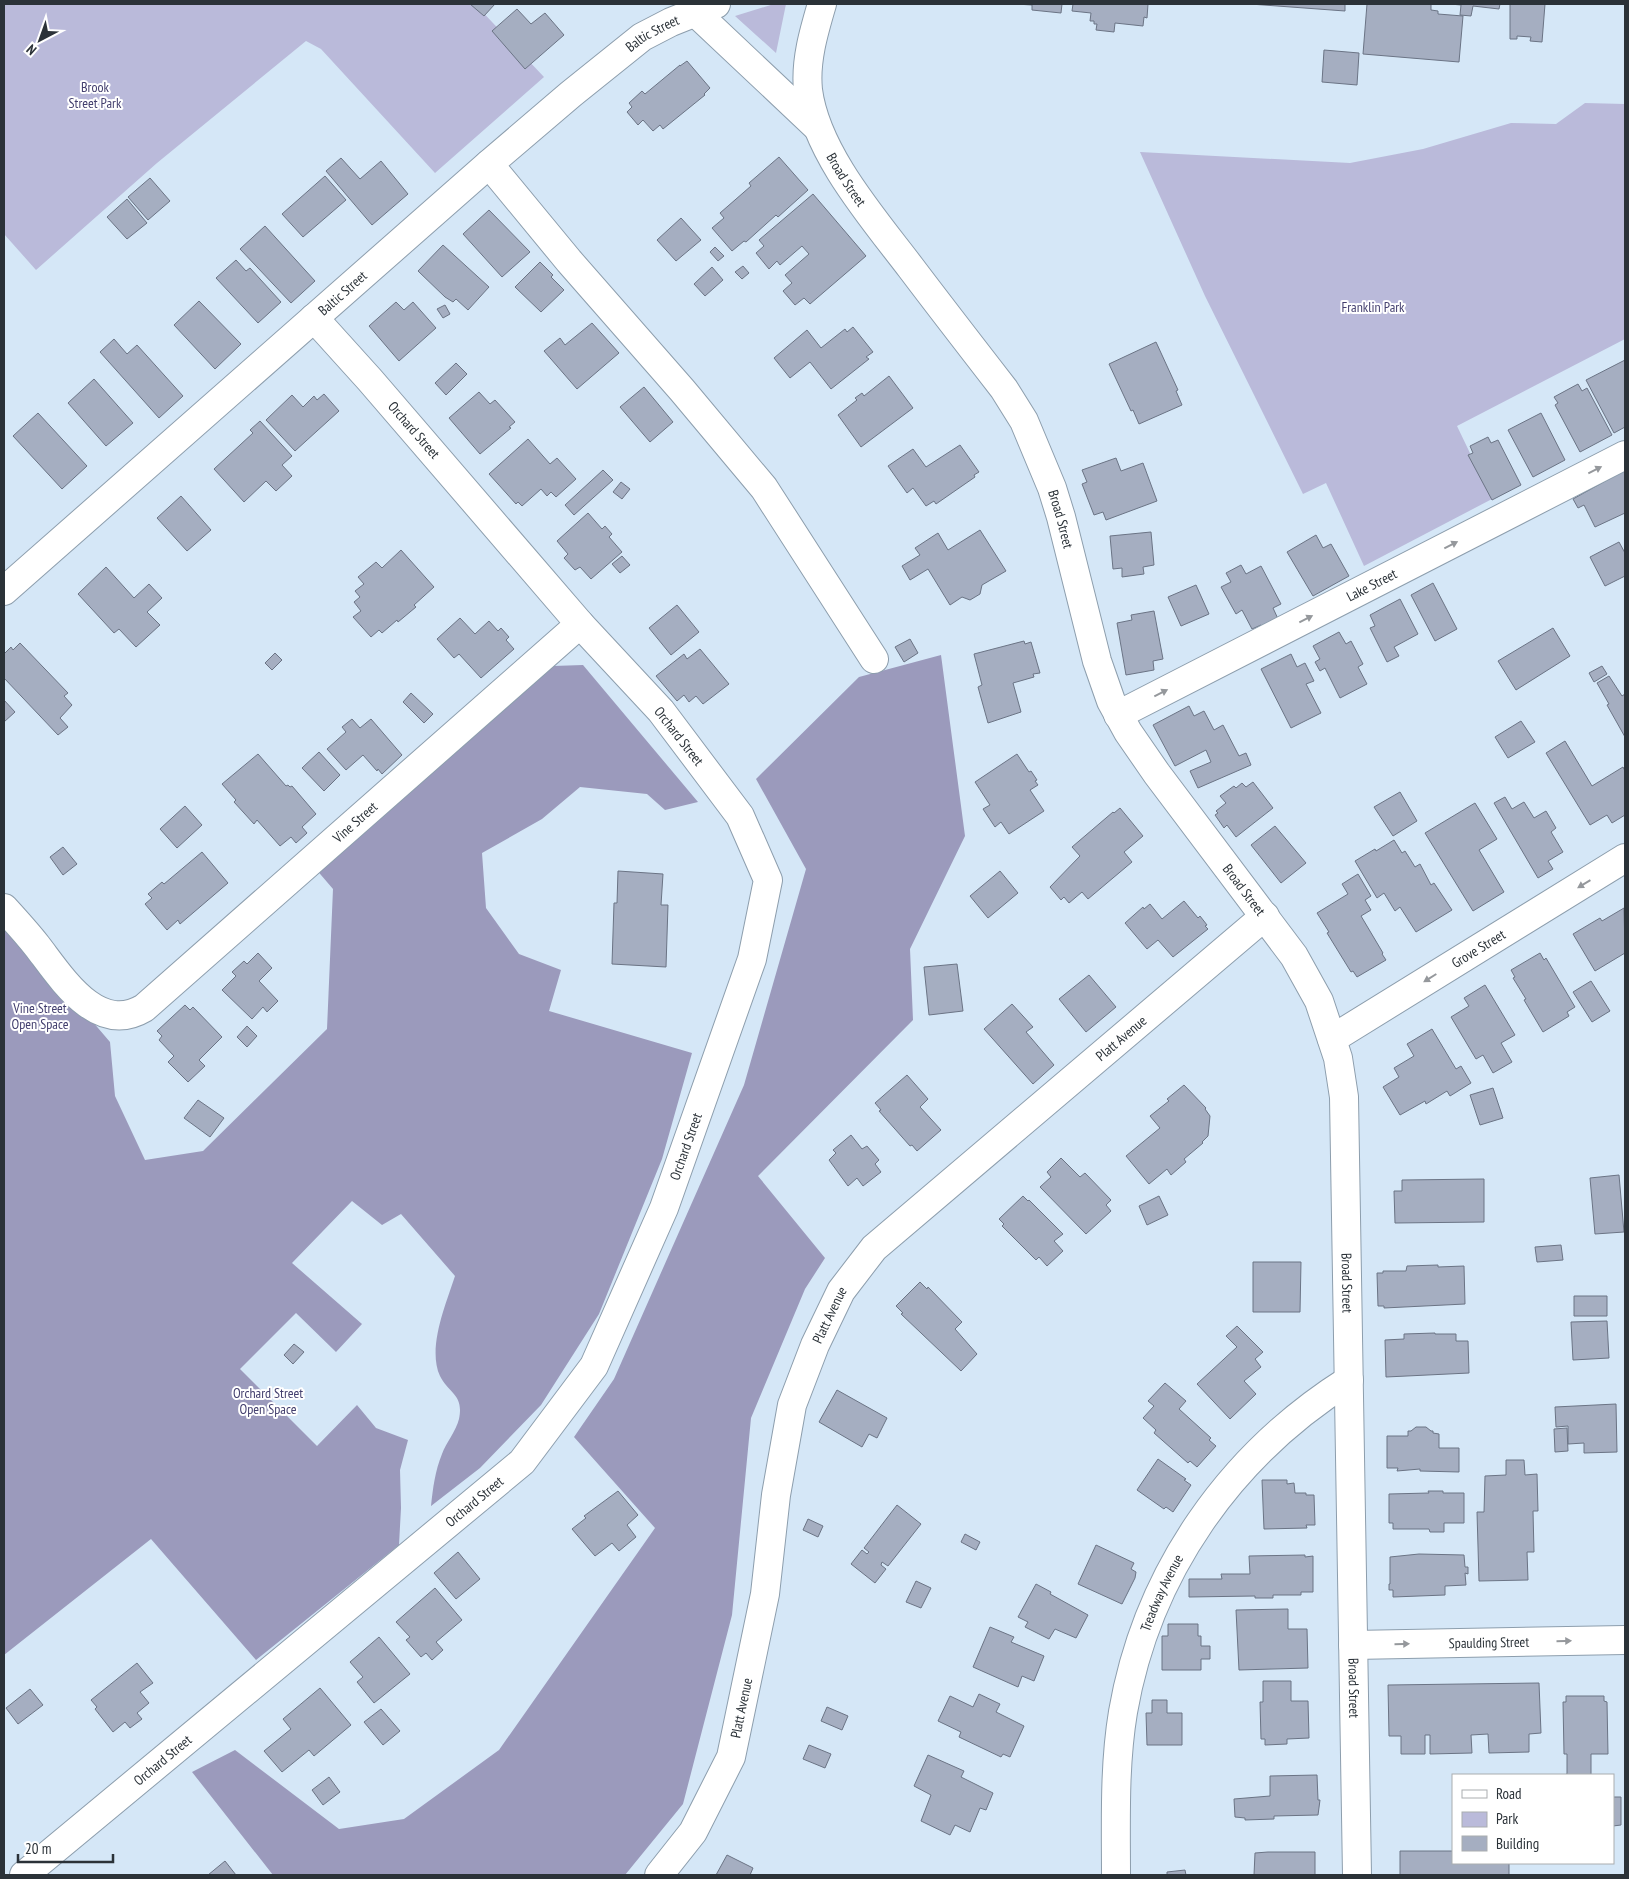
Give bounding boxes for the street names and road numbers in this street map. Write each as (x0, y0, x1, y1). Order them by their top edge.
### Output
street label: Baltic Street (622, 11, 682, 56)
street label: Broad Street (822, 150, 870, 210)
street label: Baltic Street (314, 267, 371, 319)
street label: Orchard Street (384, 398, 444, 462)
street label: Broad Street (1044, 488, 1078, 550)
street label: Lake Street (1343, 564, 1400, 605)
street label: Orchard Street (650, 703, 708, 769)
street label: Vine Street (328, 798, 381, 847)
street label: Broad Street (1219, 860, 1269, 919)
street label: Grove Street (1448, 925, 1509, 972)
street label: Platt Avenue (1092, 1011, 1150, 1065)
street label: Orchard Street (666, 1110, 706, 1183)
street label: Broad Street (1338, 1253, 1357, 1313)
street label: Platt Avenue (808, 1282, 851, 1346)
street label: Orchard Street (442, 1472, 507, 1531)
street label: Treadway Avenue (1136, 1551, 1187, 1634)
street label: Spaulding Street (1449, 1633, 1529, 1652)
street label: Broad Street (1344, 1658, 1363, 1718)
street label: Platt Avenue (726, 1676, 756, 1740)
street label: Orchard Street (130, 1731, 195, 1789)

